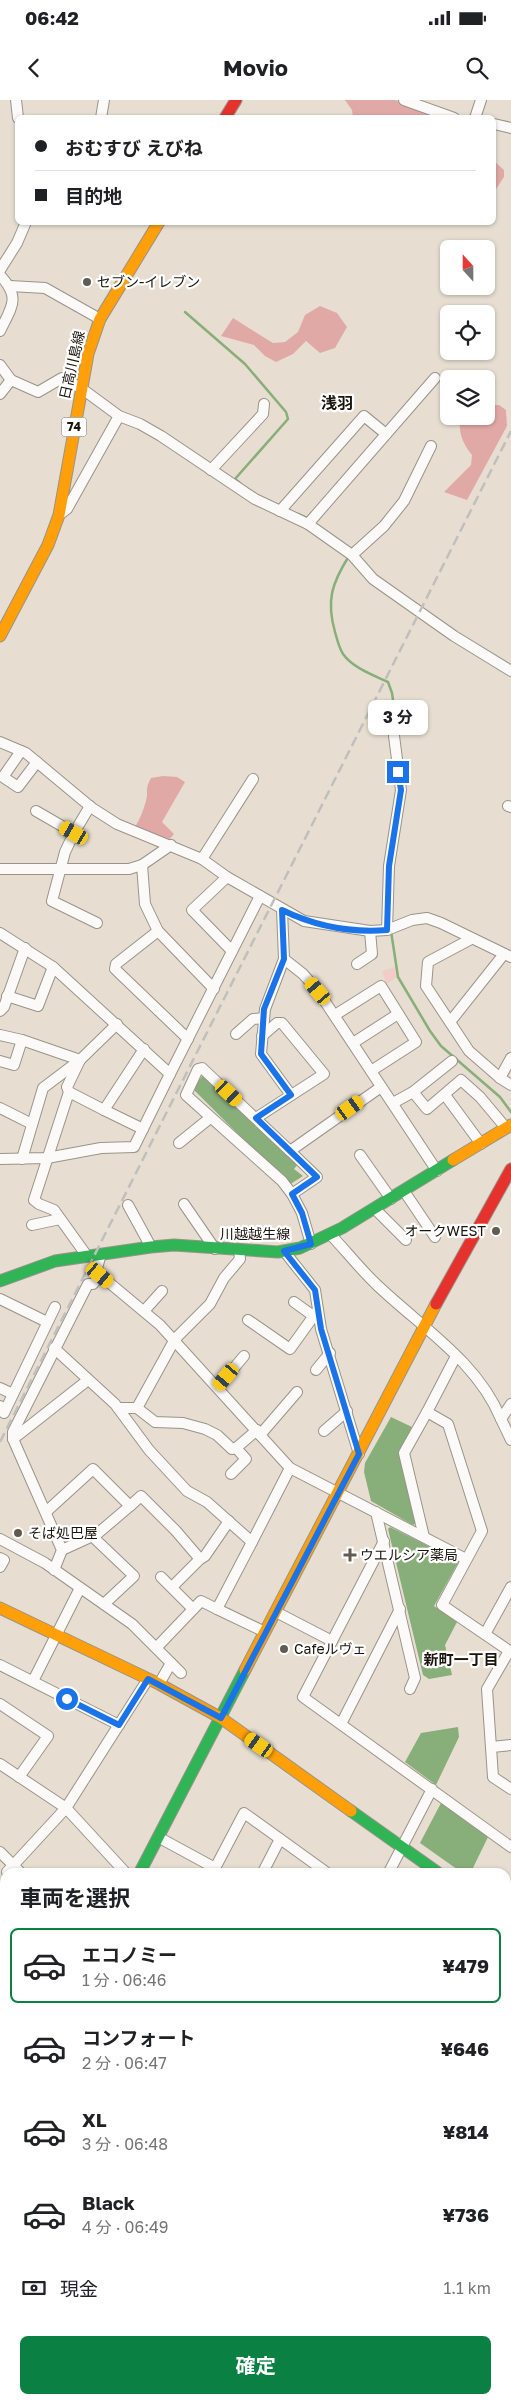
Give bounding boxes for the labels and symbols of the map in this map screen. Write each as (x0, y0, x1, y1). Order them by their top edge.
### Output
north arrow (440, 240, 495, 295)
place label: セブン-イレブン (97, 273, 200, 290)
marker: セブン-イレブン (81, 276, 93, 288)
street label: 日高川島線 (55, 329, 88, 401)
district label: 浅羽 (321, 393, 353, 413)
road number: 74 (62, 418, 86, 437)
callout: 3 分 (368, 700, 428, 734)
route end (387, 761, 409, 783)
car (57, 819, 90, 847)
car (302, 975, 333, 1007)
car (212, 1077, 245, 1109)
car (333, 1093, 366, 1123)
place label: オークWEST (405, 1222, 486, 1239)
street label: 川越越生線 (220, 1225, 290, 1242)
marker: オークWEST (490, 1225, 502, 1237)
car (83, 1260, 116, 1290)
car (210, 1361, 241, 1393)
place label: そば処巴屋 (28, 1524, 98, 1541)
marker: そば処巴屋 (12, 1527, 24, 1539)
place label: ウエルシア薬局 (360, 1546, 458, 1563)
marker: ウエルシア薬局 (344, 1549, 356, 1561)
place label: Cafeルヴェ (294, 1640, 367, 1657)
marker: Cafeルヴェ (278, 1643, 290, 1655)
district label: 新町一丁目 (423, 1650, 499, 1668)
route start (56, 1688, 78, 1710)
car (242, 1730, 275, 1760)

